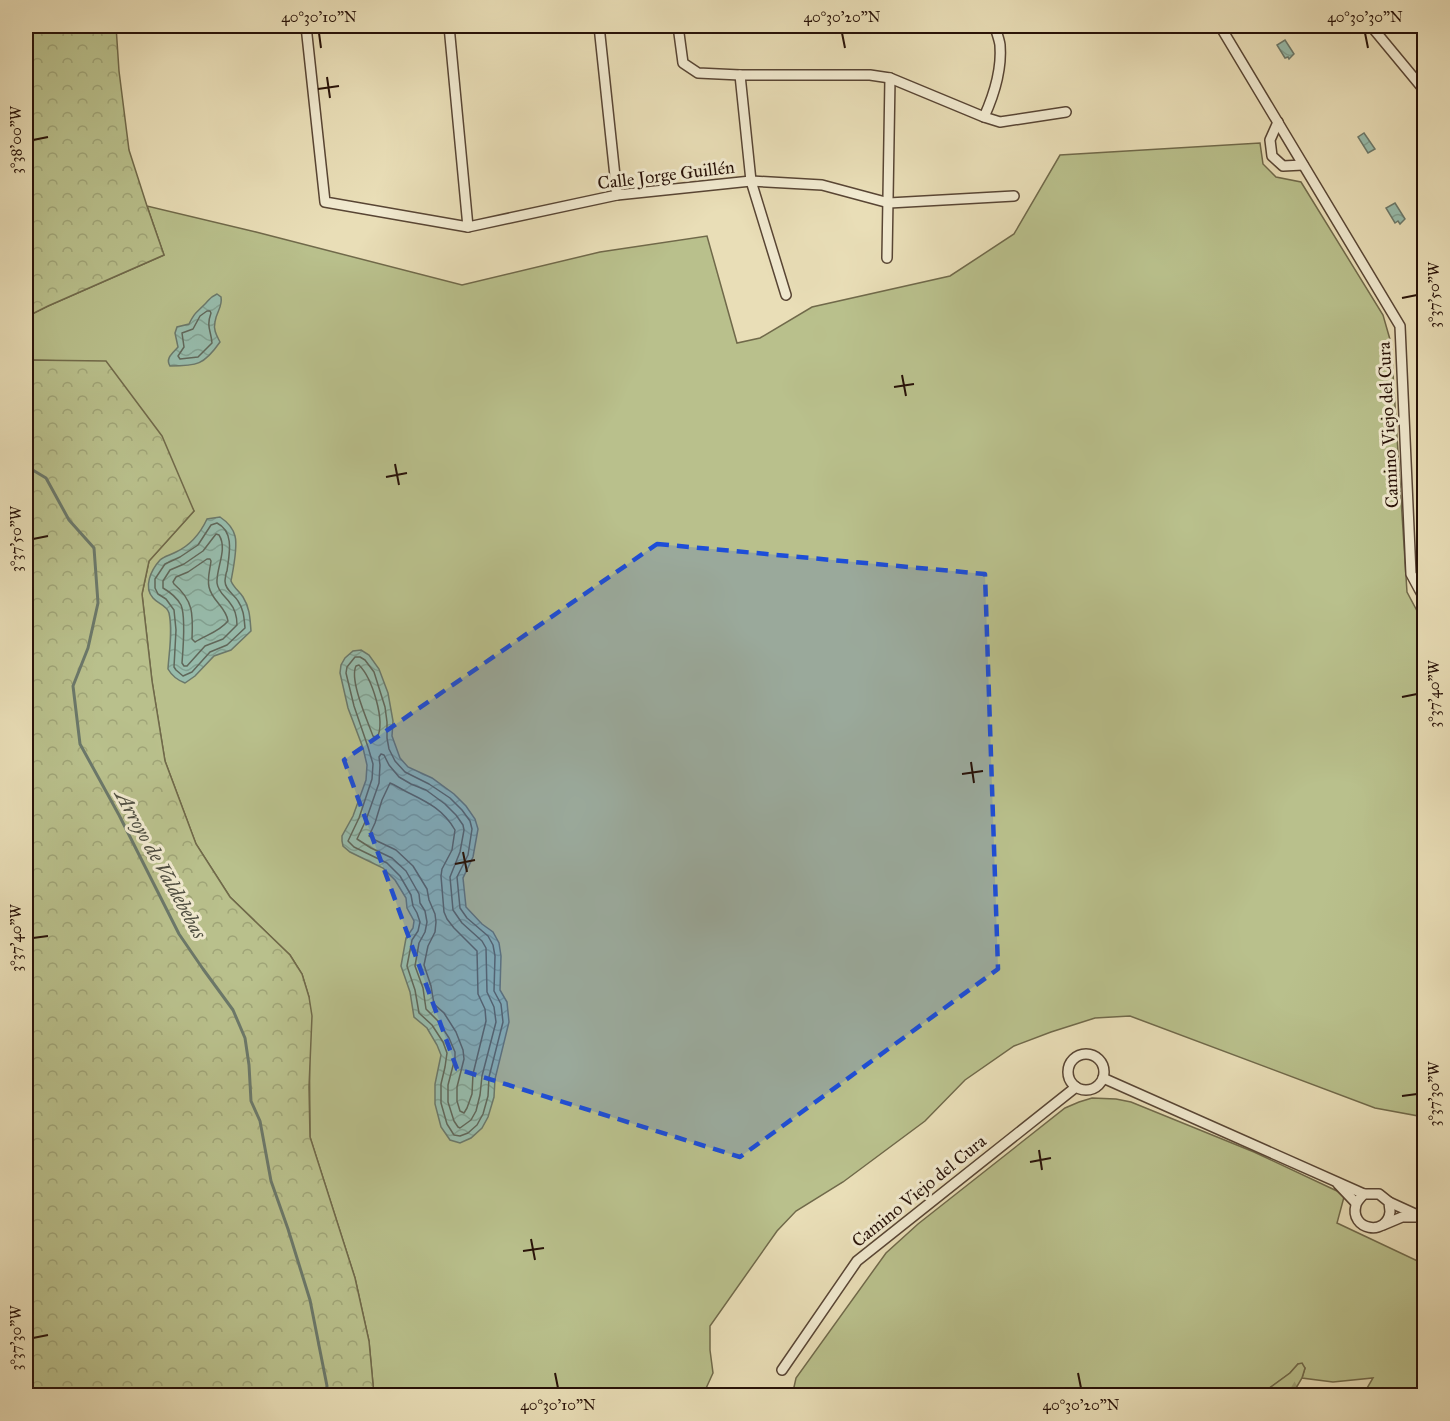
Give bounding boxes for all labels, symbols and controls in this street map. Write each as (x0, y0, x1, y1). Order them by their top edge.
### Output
text: 40°30'10"N (281, 8, 357, 26)
text: 40°30'20"N (804, 8, 881, 26)
text: 40°30'30"N (1327, 8, 1403, 26)
text: 3°38'00"W (7, 105, 25, 174)
street label: Calle Jorge Guillén (596, 156, 736, 195)
text: 3°37'50"W (1425, 261, 1443, 328)
street label: Camino Viejo del Cura (1373, 341, 1403, 509)
text: 3°37'50"W (7, 505, 25, 572)
text: 3°37'40"W (1425, 660, 1443, 728)
water label: Arroyo de Valdebebas (109, 784, 212, 944)
text: 3°37'40"W (7, 904, 25, 972)
text: 3°37'30"W (1425, 1061, 1443, 1127)
street label: Camino Viejo del Cura (847, 1130, 991, 1252)
text: 3°37'30"W (7, 1305, 25, 1371)
text: 40°30'10"N (520, 1396, 596, 1414)
text: 40°30'20"N (1043, 1396, 1120, 1414)

